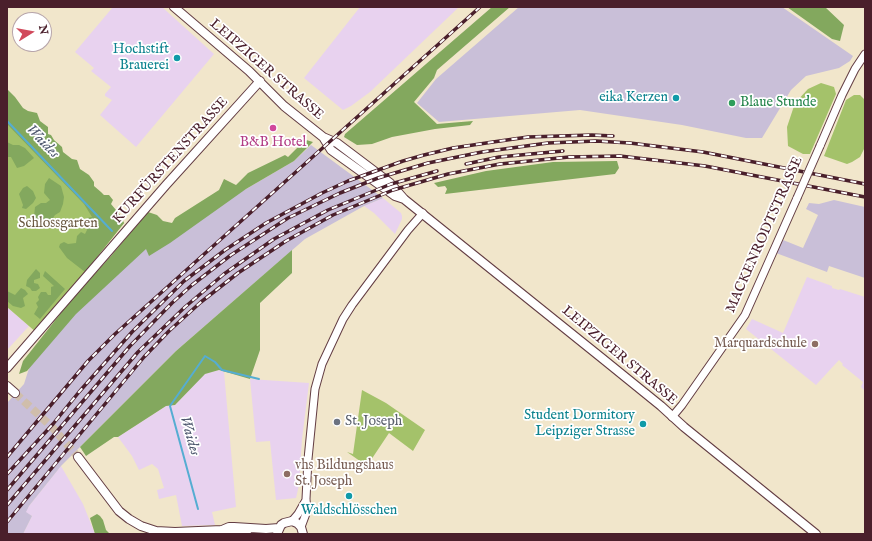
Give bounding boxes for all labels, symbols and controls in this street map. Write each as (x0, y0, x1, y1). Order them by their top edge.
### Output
north arrow (12, 12, 52, 52)
street label: LEIPZIGER STRASSE (206, 16, 326, 124)
text: N (35, 24, 51, 36)
place label: Hochstift Brauerei (113, 42, 169, 74)
marker: Hochstift Brauerei (172, 53, 182, 63)
place label: eika Kerzen (599, 90, 668, 106)
marker: eika Kerzen (671, 93, 681, 103)
street label: KURFÜRSTENSTRASSE (110, 94, 232, 228)
place label: Blaue Stunde (740, 95, 816, 111)
marker: Blaue Stunde (727, 98, 737, 108)
water label: Waides (22, 121, 62, 163)
marker: B&B Hotel (268, 123, 278, 133)
place label: B&B Hotel (240, 135, 306, 151)
street label: MACKENRODTSTRASSE (723, 154, 807, 316)
park label: Schlossgarten (18, 216, 98, 232)
street label: LEIPZIGER STRASSE (558, 303, 680, 409)
place label: Marquardschule (714, 336, 807, 352)
marker: Marquardschule (810, 339, 820, 349)
place label: Student Dormitory Leipziger Strasse (524, 408, 635, 440)
water label: Waides (175, 414, 203, 458)
place label: St. Joseph (345, 414, 402, 430)
marker: St. Joseph (332, 417, 342, 427)
marker: Student Dormitory Leipziger Strasse (638, 419, 648, 429)
place label: vhs Bildungshaus St. Joseph (295, 458, 394, 490)
marker: vhs Bildungshaus St. Joseph (282, 469, 292, 479)
marker: Waldschlösschen (344, 491, 354, 501)
place label: Waldschlösschen (301, 503, 397, 519)

